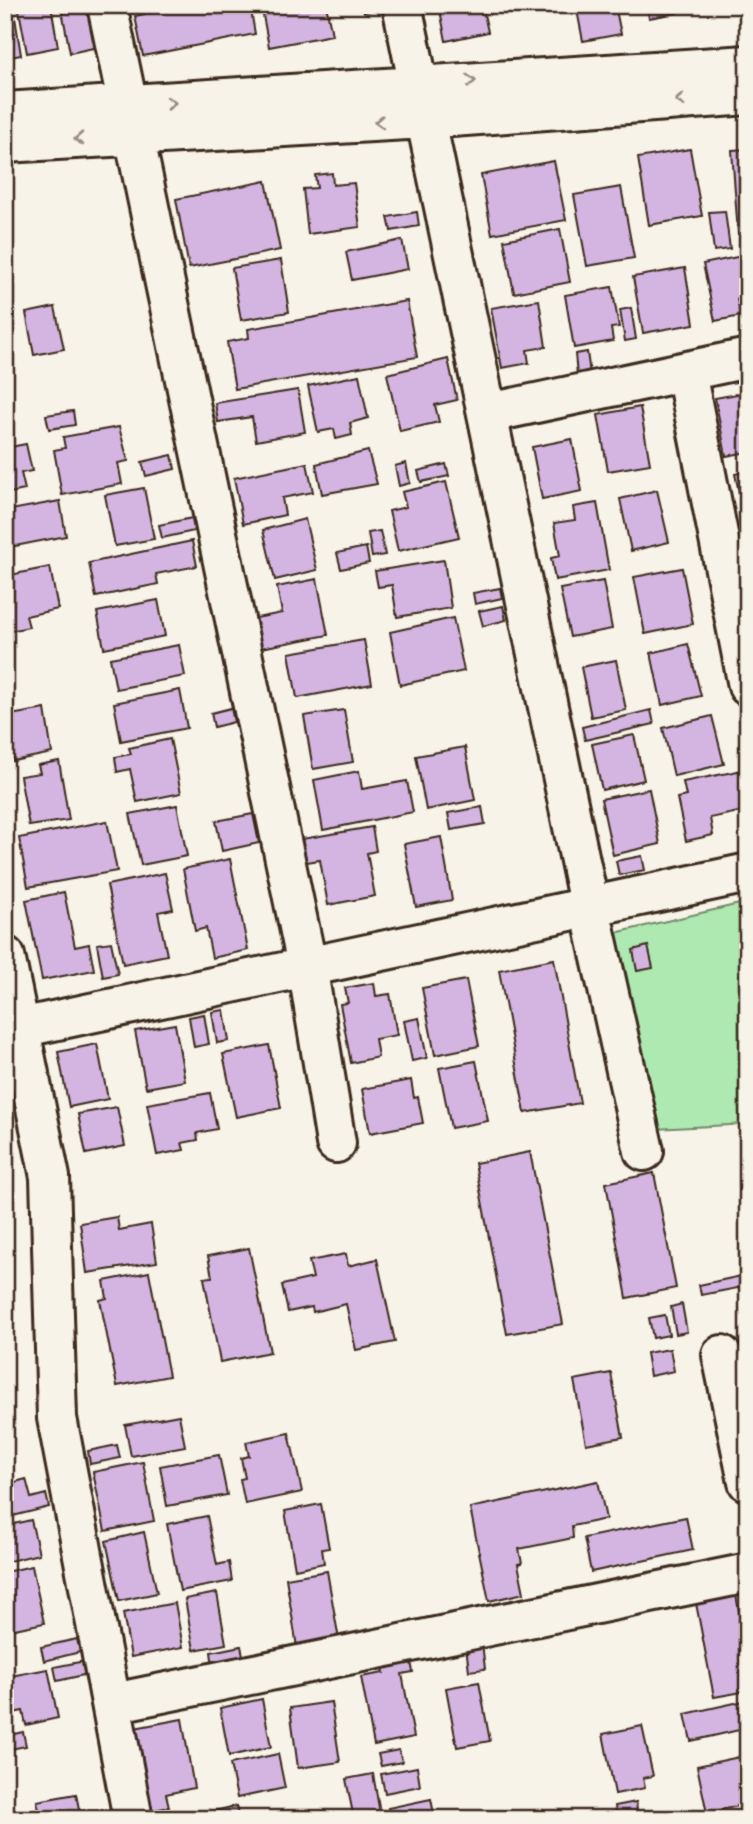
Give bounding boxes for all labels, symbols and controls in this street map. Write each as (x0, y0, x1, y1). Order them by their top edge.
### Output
one-way arrow (466, 74, 477, 89)
one-way arrow (674, 92, 685, 107)
one-way arrow (166, 96, 177, 111)
one-way arrow (374, 114, 385, 129)
one-way arrow (73, 131, 84, 146)

